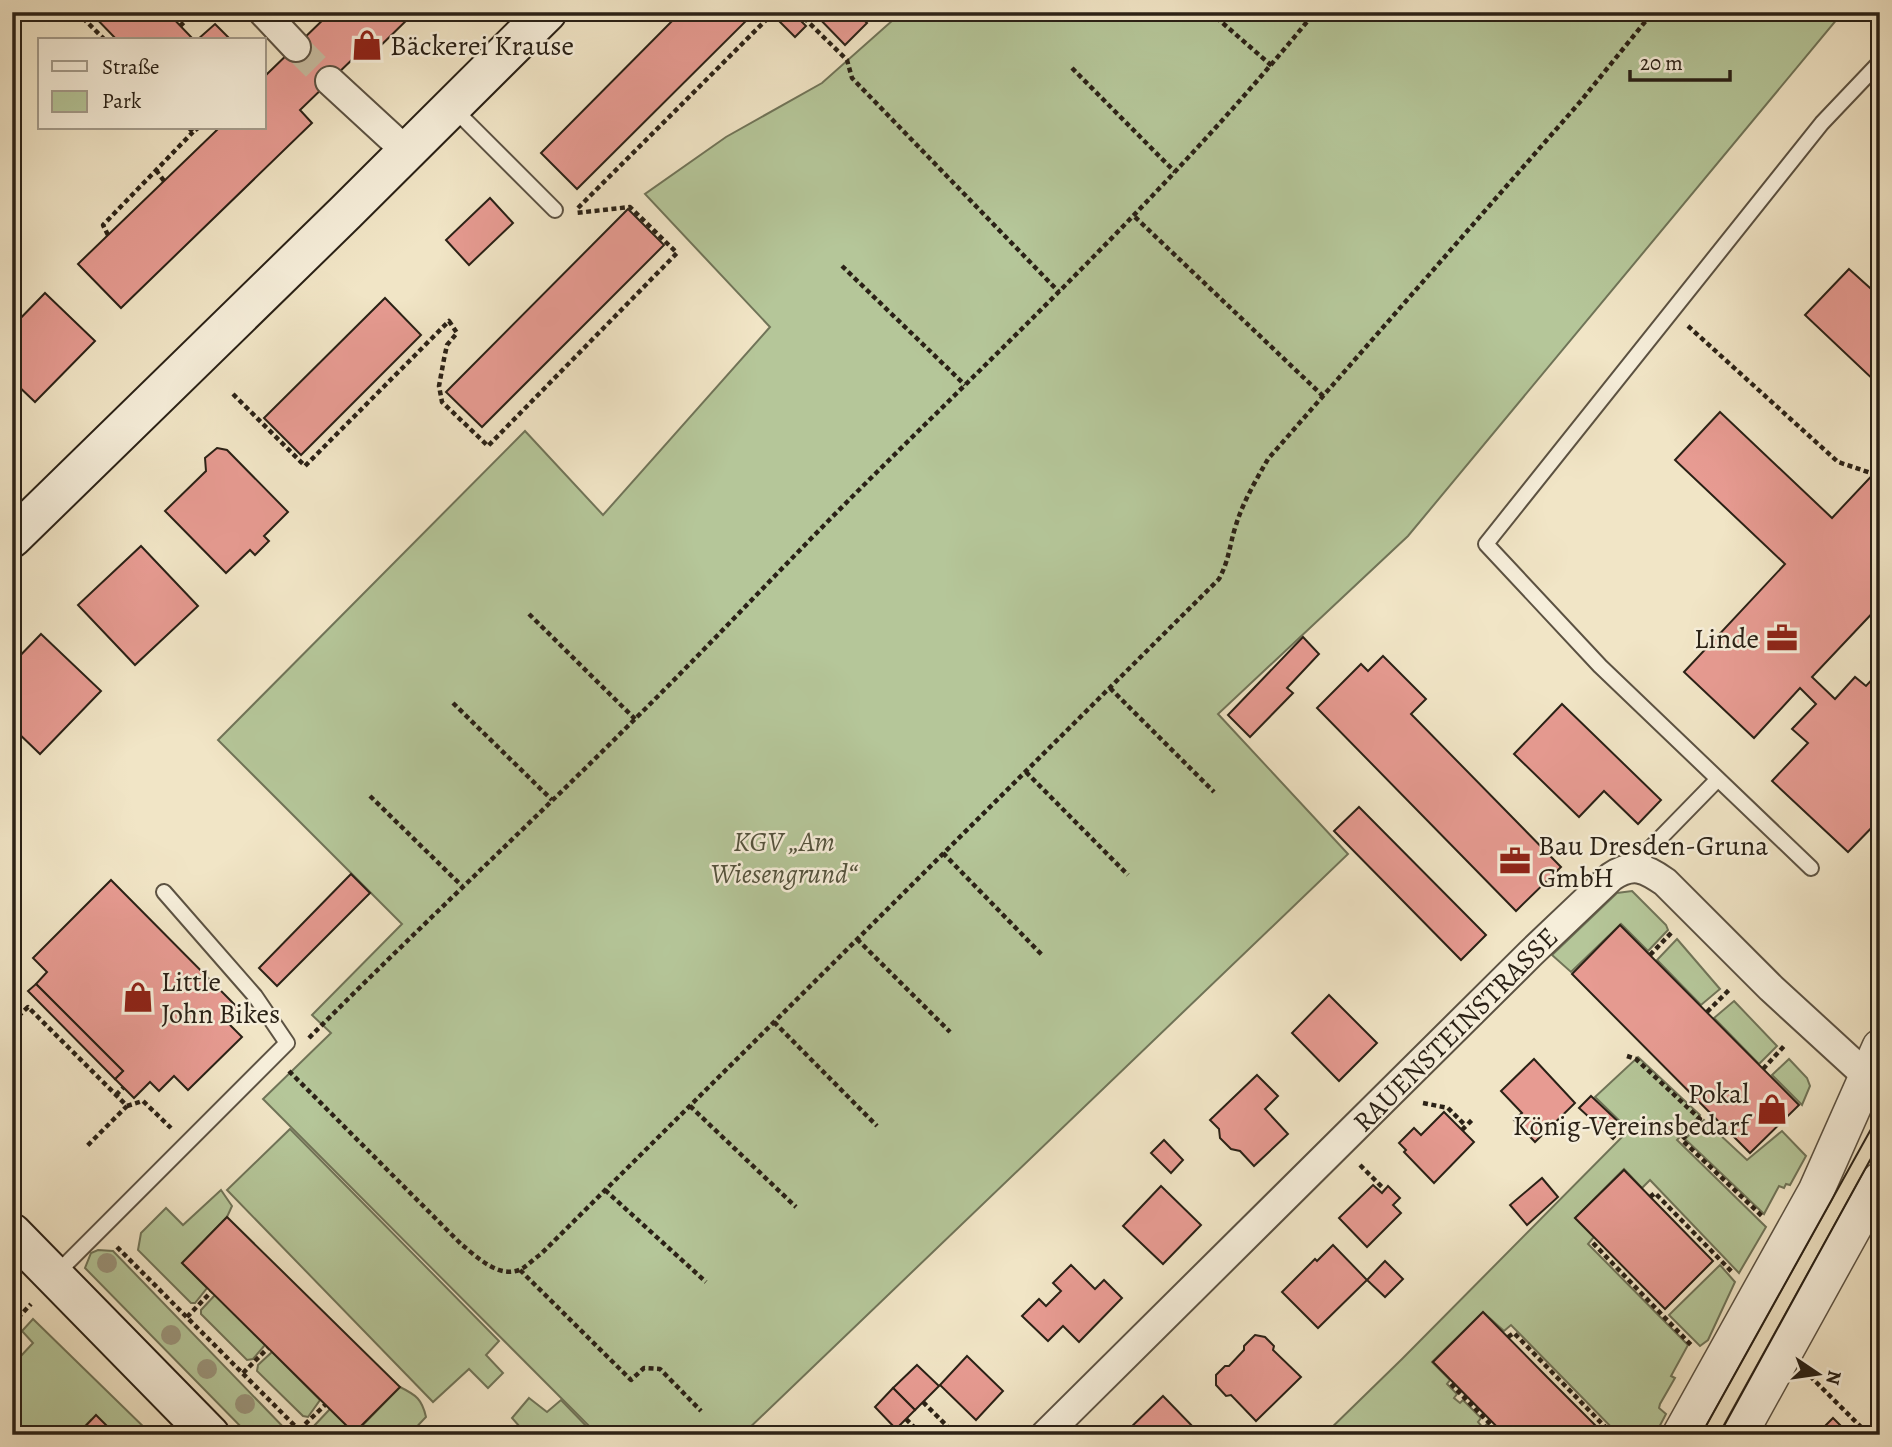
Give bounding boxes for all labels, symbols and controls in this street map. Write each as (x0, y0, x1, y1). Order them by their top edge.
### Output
place label: Bäckerei Krause (390, 27, 574, 65)
shop icon: Bäckerei Krause (350, 28, 384, 62)
legend (38, 38, 266, 130)
scale bar (1630, 38, 1729, 82)
text: 20 m (1640, 49, 1683, 77)
text: Straße (102, 53, 160, 81)
text: Park (102, 87, 142, 115)
place label: Linde (1694, 620, 1759, 658)
office icon: Linde (1765, 621, 1799, 655)
park label: KGV „Am Wiesengrund“ (710, 823, 859, 893)
place label: Bau Dresden-Gruna GmbH (1538, 827, 1768, 897)
office icon: Bau Dresden-Gruna GmbH (1498, 844, 1532, 878)
street label: RAUENSTEINSTRASSE (1345, 919, 1567, 1141)
place label: Little John Bikes (161, 963, 280, 1033)
shop icon: Little John Bikes (121, 980, 155, 1014)
place label: Pokal König-Vereinsbedarf (1513, 1075, 1753, 1145)
shop icon: Pokal König-Vereinsbedarf (1755, 1092, 1789, 1126)
north arrow (1784, 1338, 1854, 1408)
text: N (1819, 1368, 1848, 1387)

